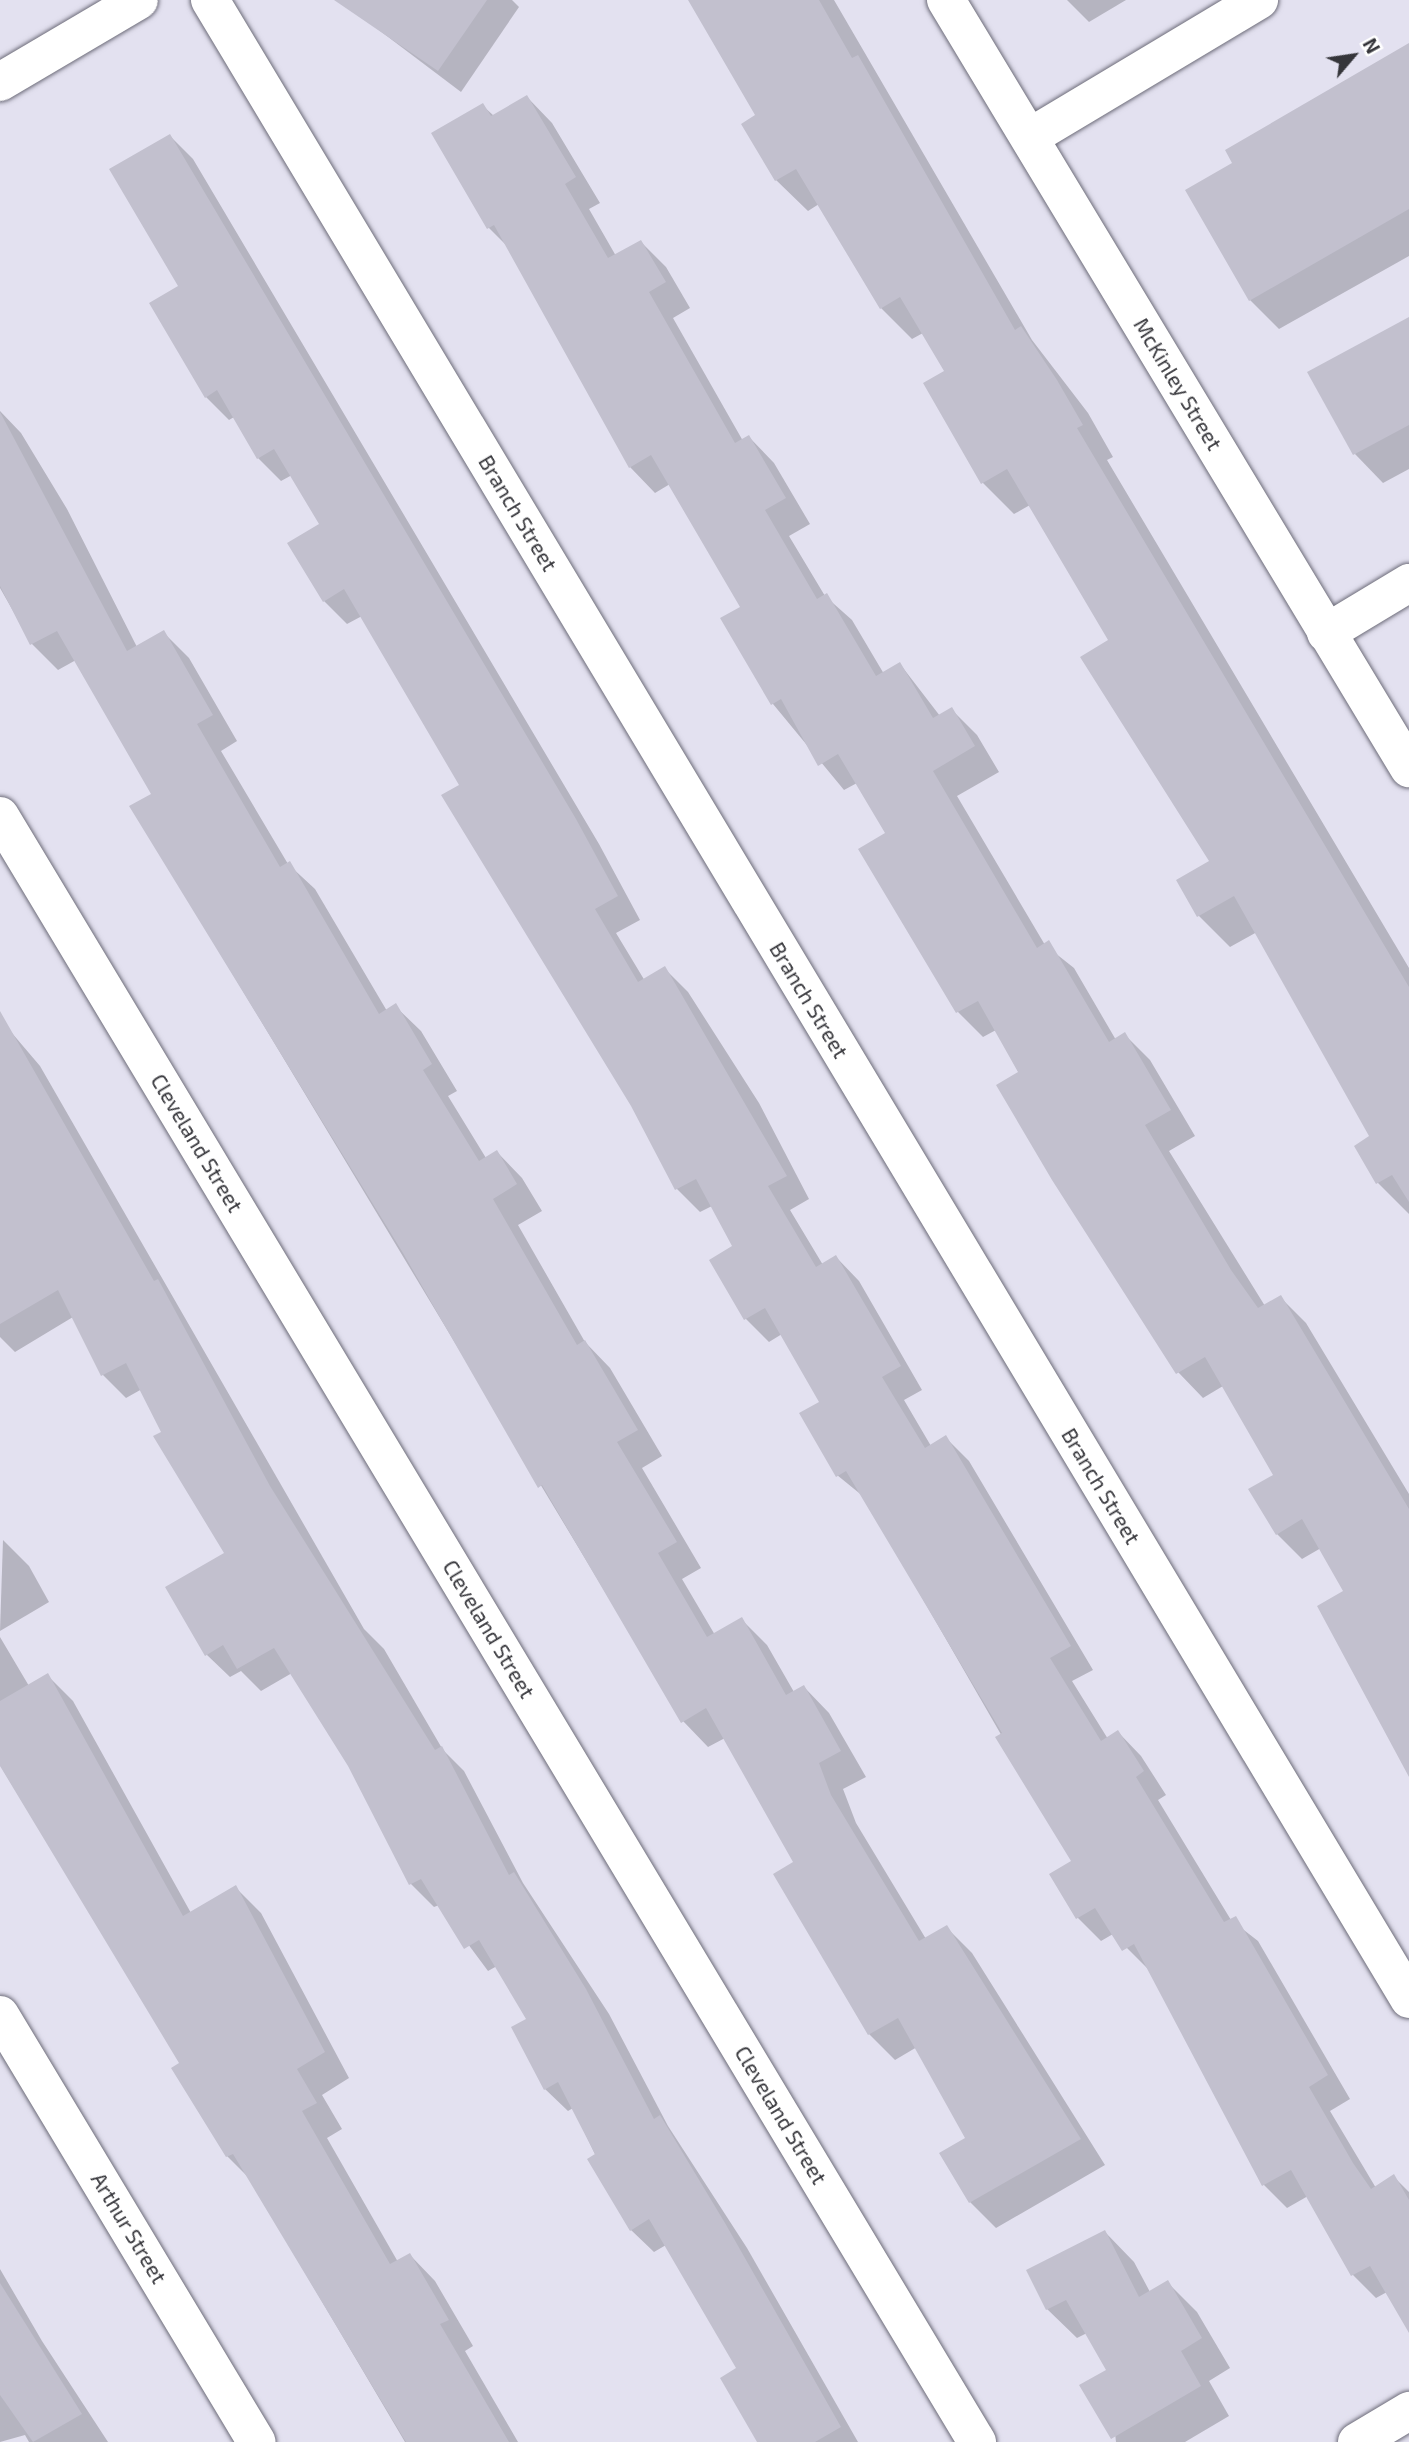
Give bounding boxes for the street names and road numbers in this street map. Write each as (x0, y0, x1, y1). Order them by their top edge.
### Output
street label: McKinley Street (1129, 313, 1227, 455)
street label: Branch Street (474, 451, 562, 575)
street label: Branch Street (765, 938, 853, 1062)
street label: Cleveland Street (146, 1069, 248, 1217)
street label: Branch Street (1057, 1424, 1145, 1548)
street label: Cleveland Street (438, 1555, 540, 1703)
street label: Cleveland Street (730, 2041, 832, 2189)
street label: Arthur Street (86, 2168, 172, 2288)

